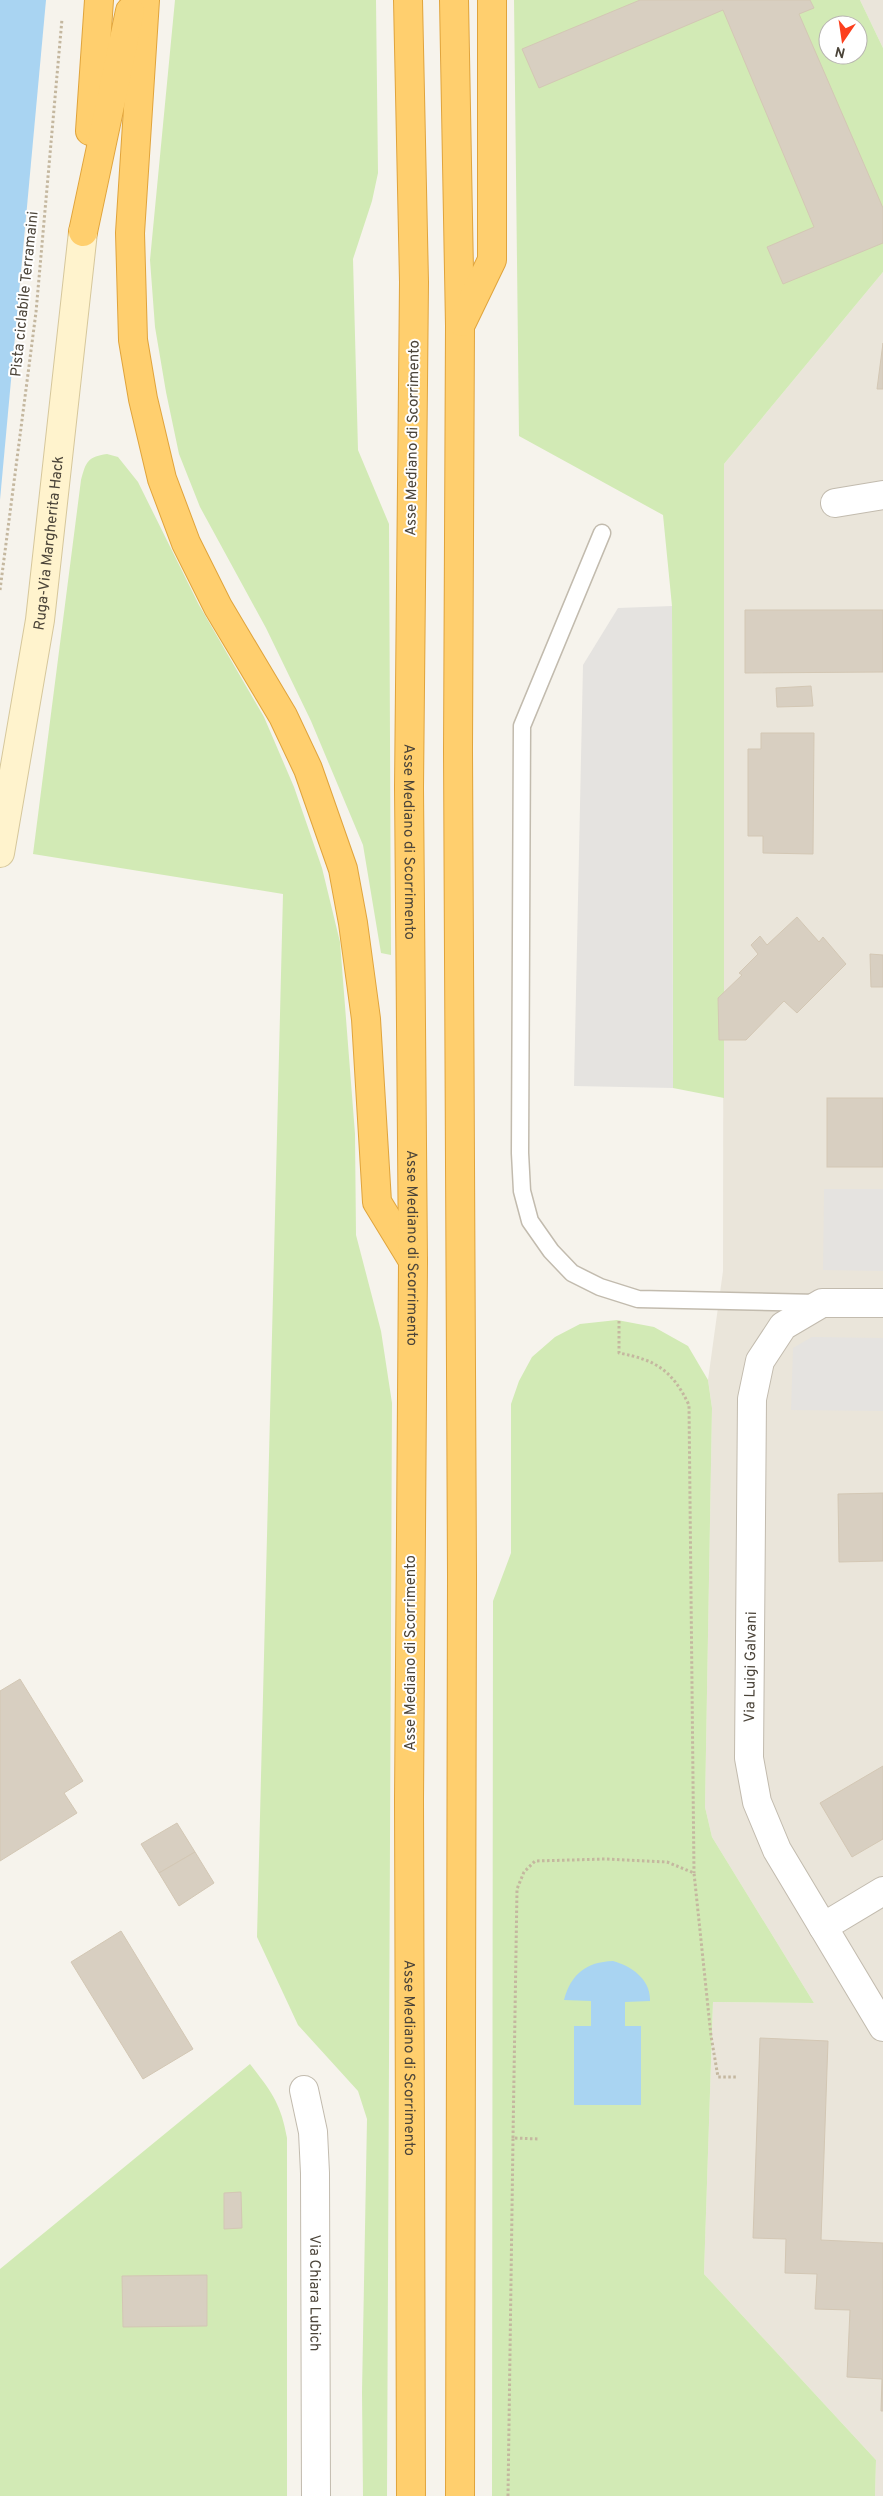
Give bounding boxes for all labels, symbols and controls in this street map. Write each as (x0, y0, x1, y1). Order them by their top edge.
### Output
north arrow (818, 15, 868, 65)
text: N (834, 42, 847, 61)
street label: Pista ciclabile Terramaini (7, 210, 44, 378)
street label: Asse Mediano di Scorrimento (402, 340, 425, 536)
street label: Ruga-Via Margherita Hack (30, 455, 69, 632)
street label: Asse Mediano di Scorrimento (398, 744, 418, 940)
street label: Asse Mediano di Scorrimento (401, 1150, 421, 1346)
street label: Asse Mediano di Scorrimento (402, 1555, 421, 1751)
street label: Via Luigi Galvani (741, 1611, 762, 1723)
street label: Asse Mediano di Scorrimento (398, 1960, 418, 2156)
street label: Via Chiara Lubich (304, 2234, 324, 2352)

